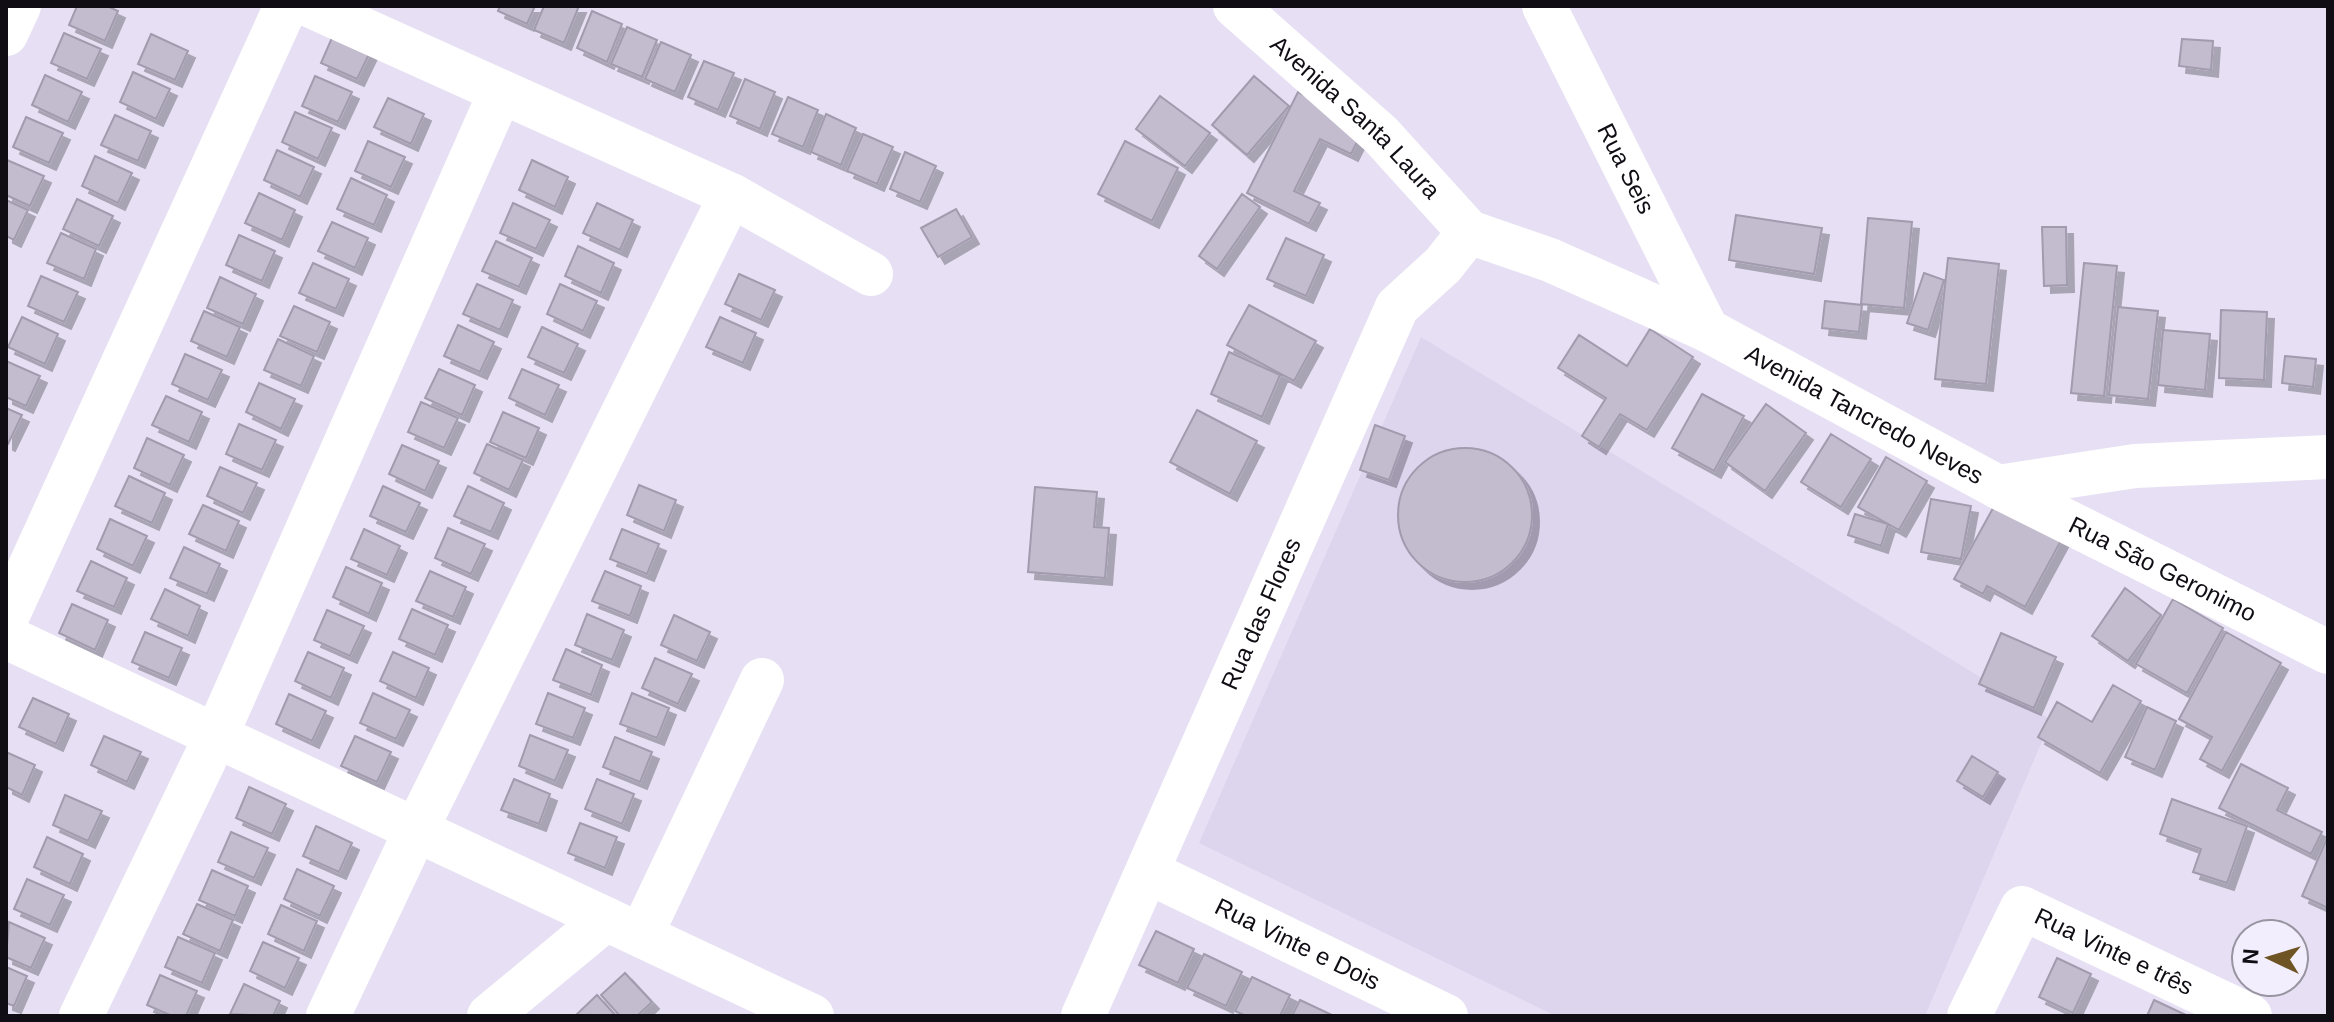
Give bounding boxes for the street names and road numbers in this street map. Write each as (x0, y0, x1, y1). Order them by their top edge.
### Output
street label: Avenida Santa Laura (1265, 30, 1446, 204)
street label: Rua Seis (1592, 119, 1660, 218)
street label: Avenida Tancredo Neves (1741, 339, 1988, 489)
street label: Rua São Geronimo (2065, 511, 2261, 627)
street label: Rua das Flores (1215, 534, 1306, 693)
street label: Rua Vinte e Dois (1211, 893, 1384, 995)
street label: Rua Vinte e três (2031, 902, 2198, 1000)

